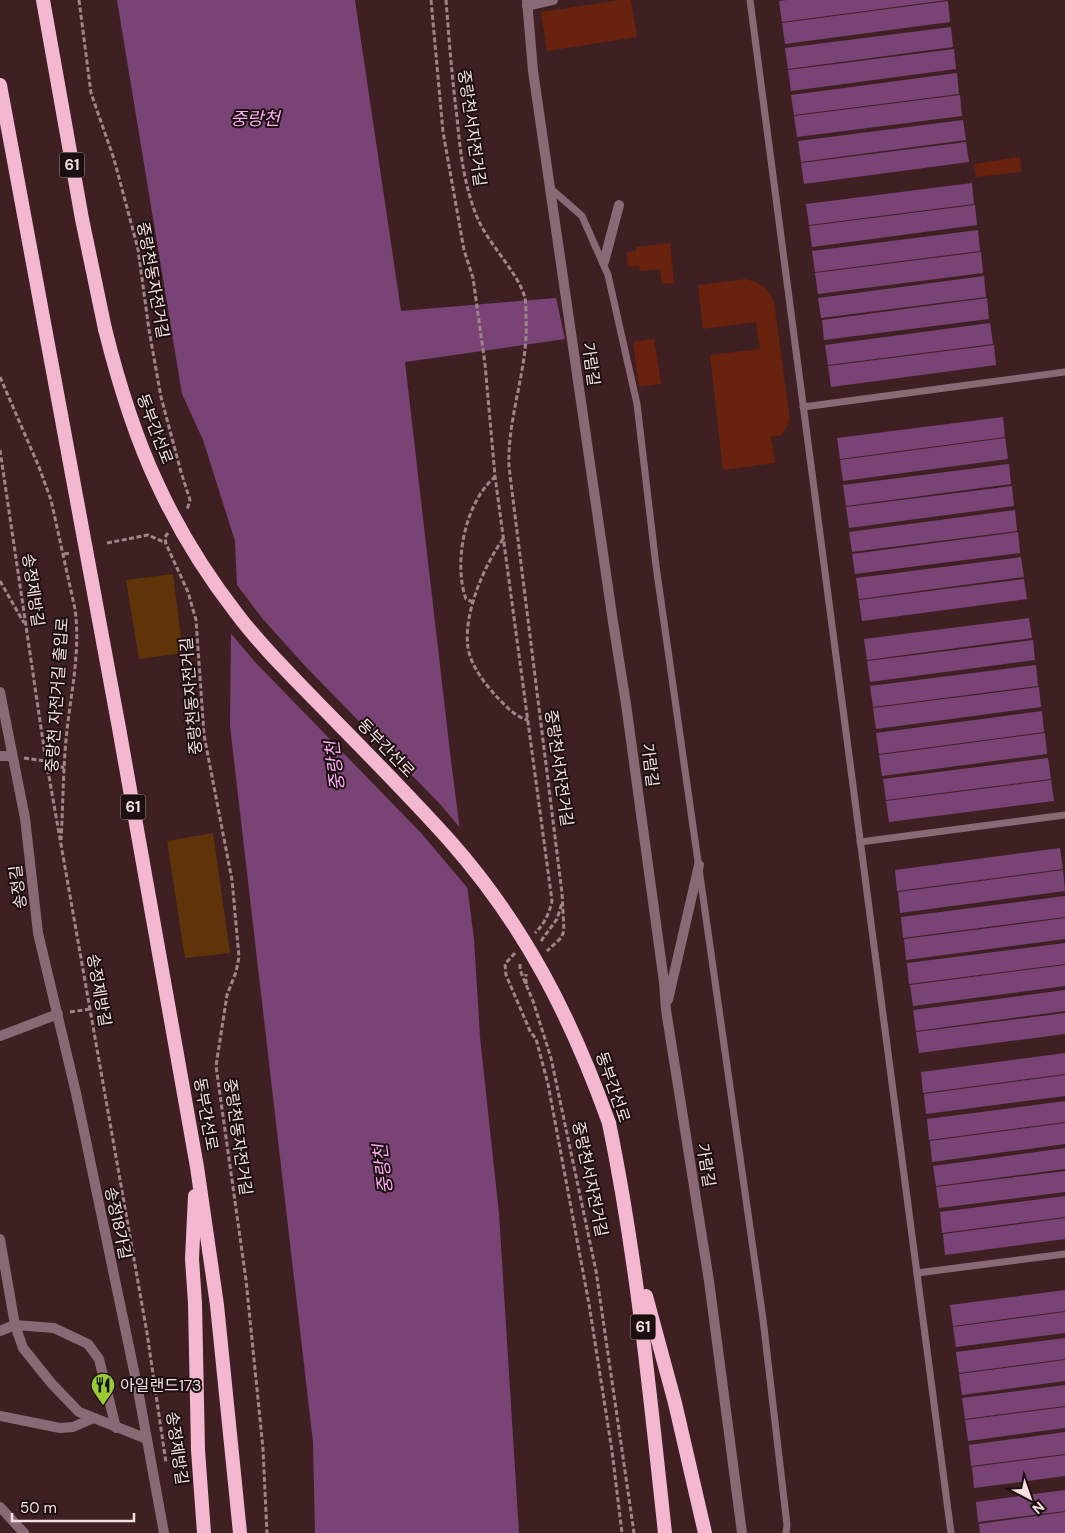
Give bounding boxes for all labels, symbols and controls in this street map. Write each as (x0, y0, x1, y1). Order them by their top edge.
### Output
street label: 중랑천서자전거길 (453, 68, 491, 188)
water label: 중랑천 (230, 107, 282, 131)
road number: 61 (60, 152, 84, 178)
street label: 중랑천동자전거길 (132, 220, 174, 340)
street label: 가람길 (578, 341, 604, 387)
street label: 동부간선로 (132, 391, 178, 467)
street label: 송정제방길 (17, 552, 49, 628)
street label: 중랑천 자전거길 출입로 (41, 616, 73, 773)
street label: 중랑천동자전거길 (175, 636, 207, 756)
street label: 중랑천서자전거길 (540, 708, 578, 828)
street label: 동부간선로 (353, 714, 419, 782)
water label: 중랑천 (320, 737, 350, 792)
street label: 가람길 (637, 742, 663, 788)
road number: 61 (120, 794, 146, 820)
street label: 송정길 (5, 864, 31, 910)
street label: 송정제방길 (82, 952, 116, 1028)
street label: 동부간선로 (591, 1049, 635, 1125)
street label: 동부간선로 (189, 1076, 223, 1152)
street label: 중랑천동자전거길 (219, 1077, 257, 1197)
street label: 중랑천서자전거길 (567, 1119, 613, 1239)
water label: 중랑천 (368, 1140, 398, 1195)
street label: 가람길 (692, 1142, 720, 1188)
street label: 송정18가길 (100, 1185, 136, 1261)
road number: 61 (630, 1314, 656, 1340)
restaurant icon: 아일랜드173 (90, 1372, 116, 1406)
place label: 아일랜드173 (120, 1375, 201, 1396)
street label: 송정제방길 (161, 1410, 193, 1486)
north arrow (1005, 1473, 1055, 1523)
scale bar (12, 1490, 135, 1522)
text: 50 m (20, 1498, 57, 1518)
text: N (1029, 1498, 1048, 1518)

